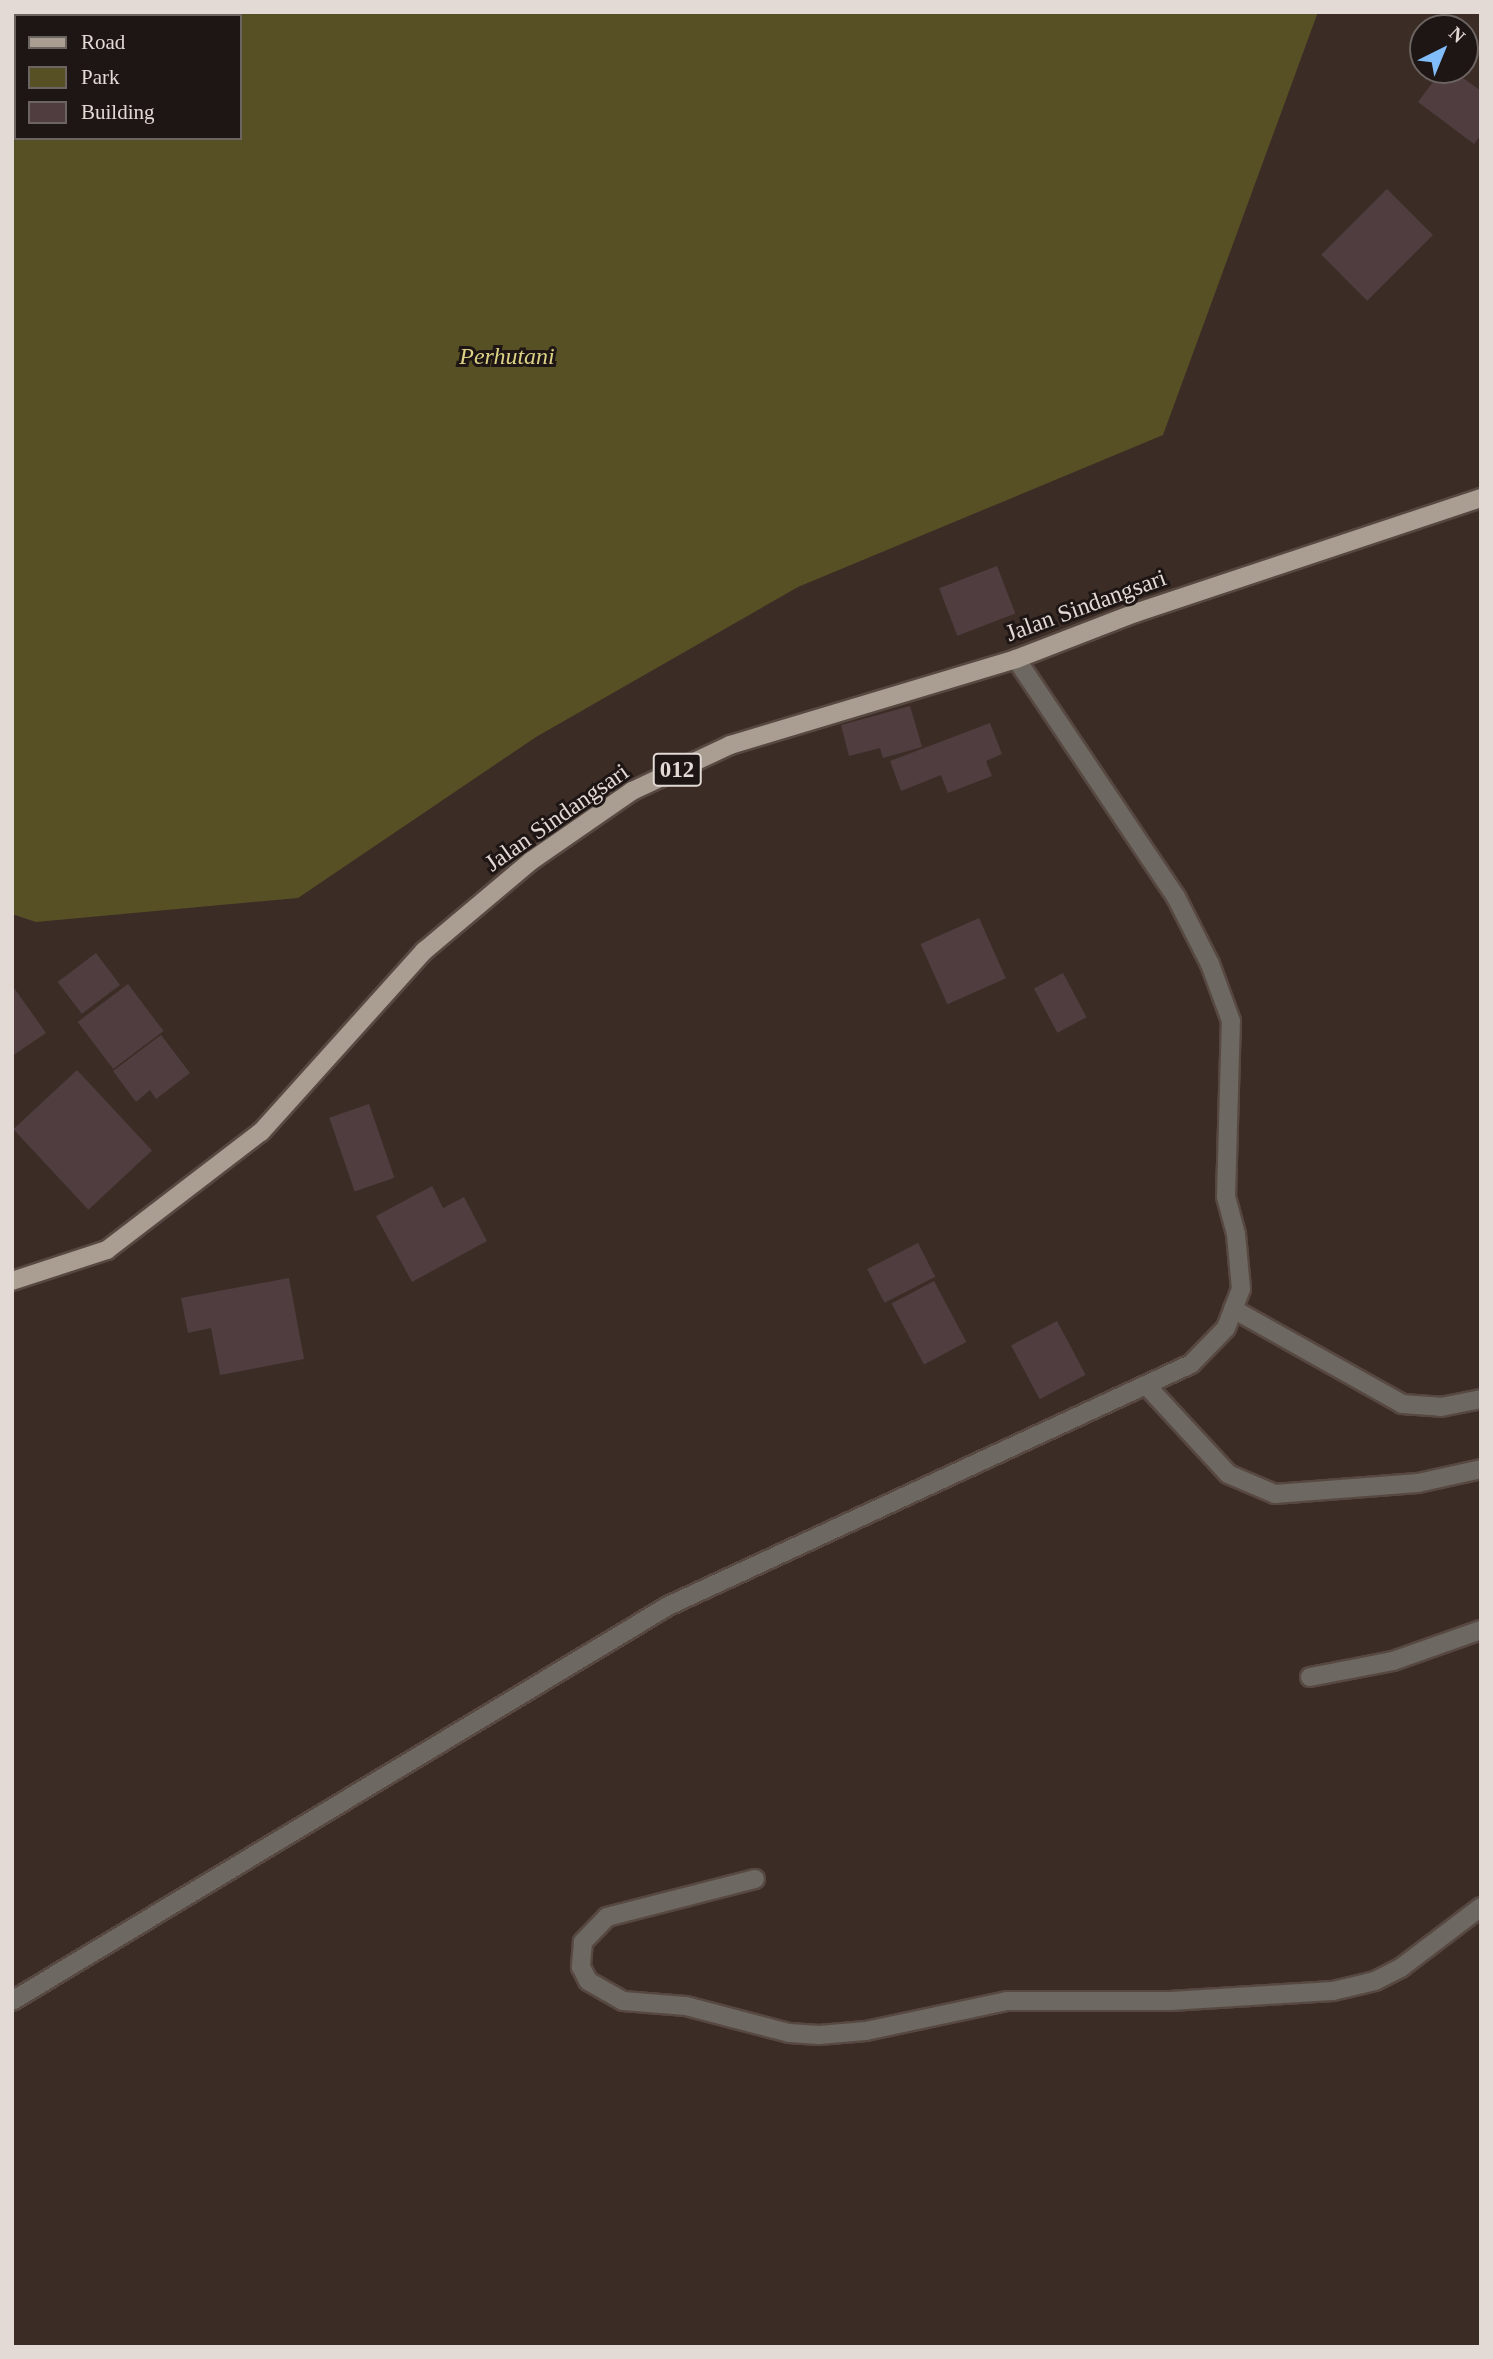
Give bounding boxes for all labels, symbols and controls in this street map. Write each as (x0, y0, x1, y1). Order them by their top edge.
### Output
legend (14, 14, 242, 140)
north arrow (1409, 14, 1479, 84)
text: N (1445, 22, 1469, 47)
text: Road (81, 30, 125, 54)
text: Park (81, 65, 120, 89)
text: Building (81, 100, 155, 124)
park label: Perhutani (459, 343, 555, 371)
street label: Jalan Sindangsari (1002, 564, 1170, 648)
road number: 012 (652, 750, 702, 790)
street label: Jalan Sindangsari (480, 758, 634, 878)

